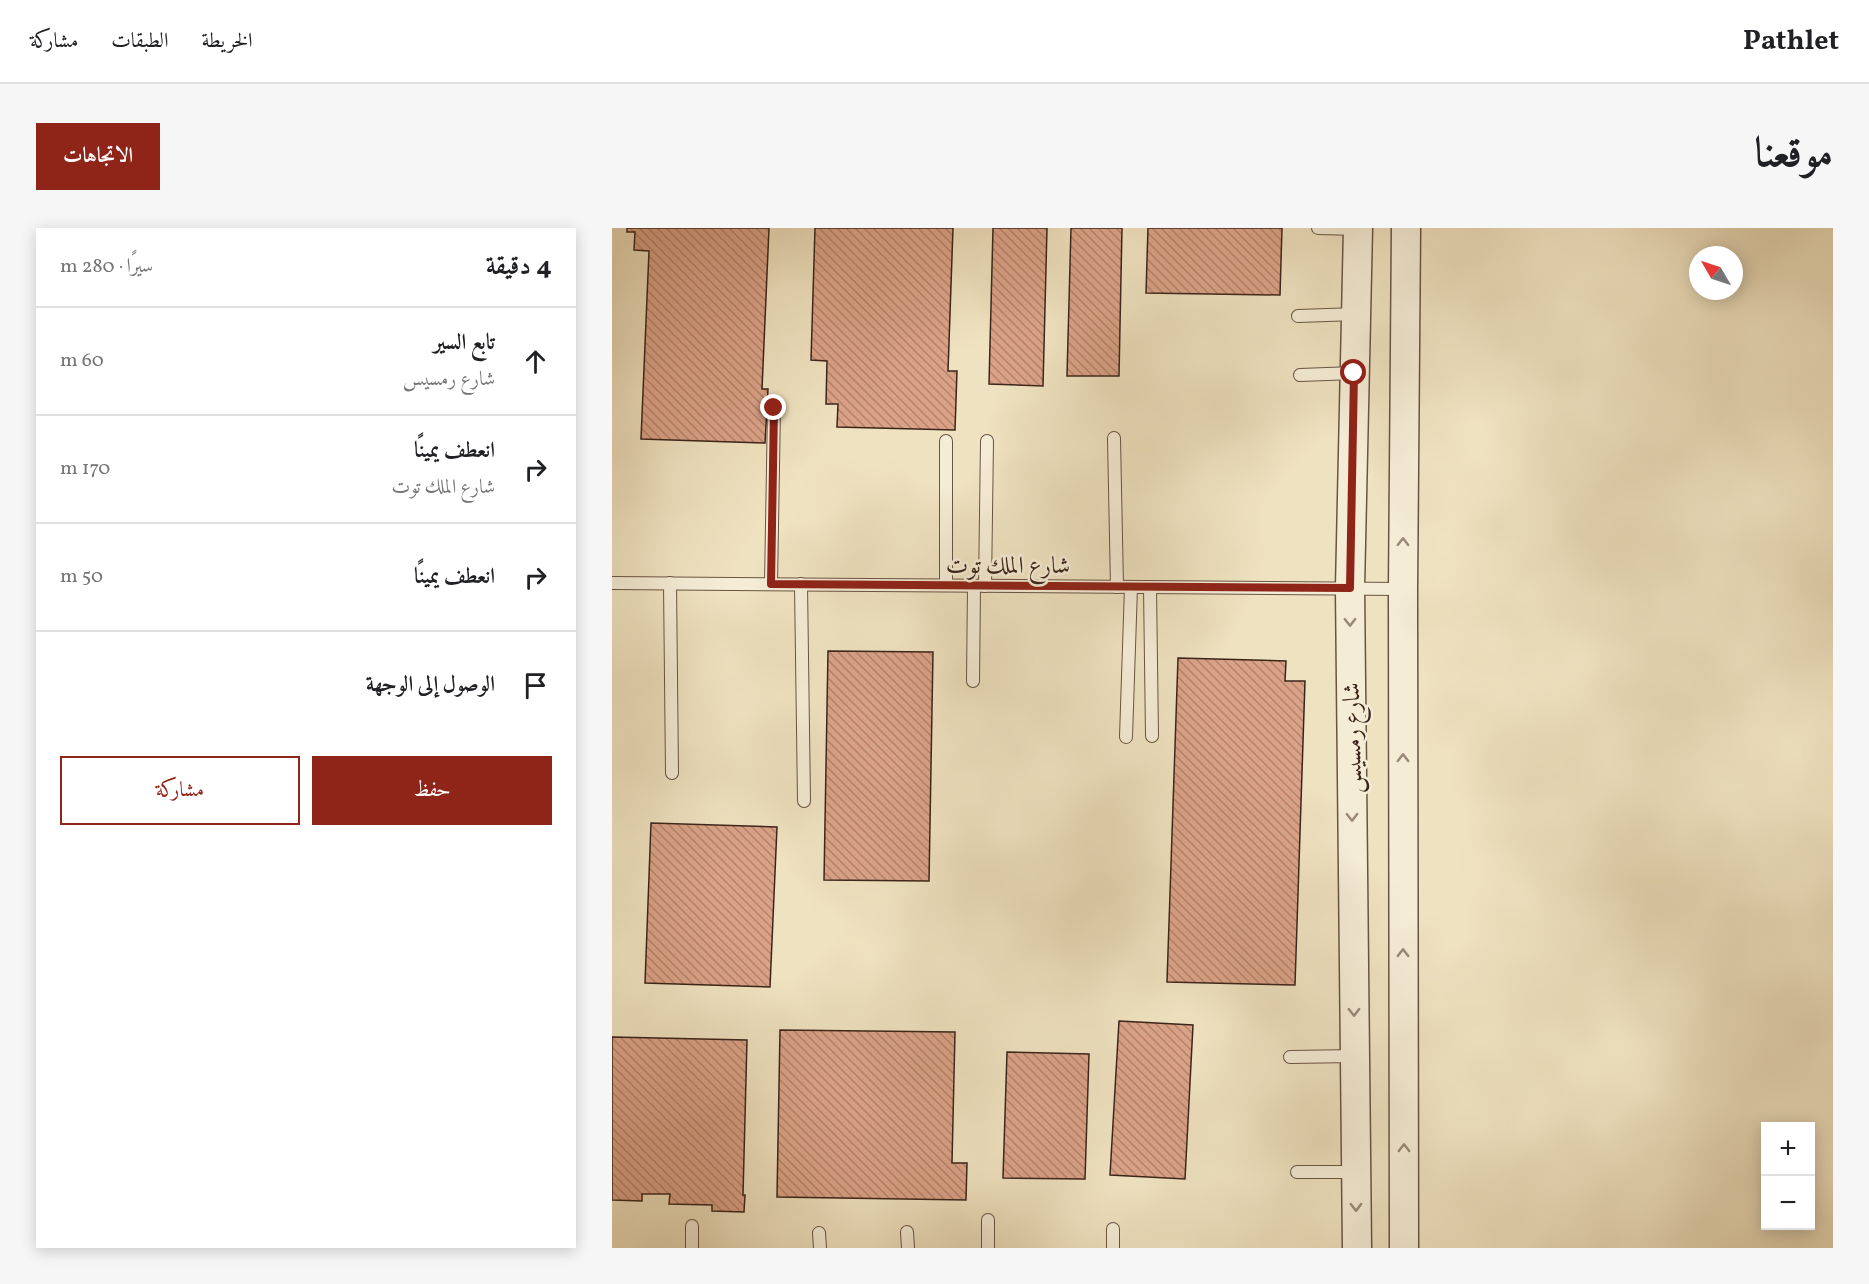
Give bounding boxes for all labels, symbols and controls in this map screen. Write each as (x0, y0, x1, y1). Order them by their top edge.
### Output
text: Pathlet (1743, 22, 1839, 61)
text: مشاركة (30, 27, 78, 56)
text: الطبقات (111, 27, 168, 56)
text: الخريطة (201, 27, 253, 56)
button: الاتجاهات (36, 123, 160, 190)
text: موقعنا (1755, 126, 1833, 185)
north arrow (1689, 246, 1743, 300)
text: 4 دقيقة (486, 249, 552, 285)
text: سيرًا · 280 m (60, 253, 153, 281)
text: تابع السير (433, 328, 495, 359)
icon: ahead (519, 345, 552, 378)
text: 60 m (60, 347, 104, 375)
route start (1340, 359, 1366, 385)
text: شارع رمسيس (403, 366, 495, 394)
route end (760, 394, 786, 420)
text: انعطف يمينًا (414, 436, 495, 467)
icon: right (519, 453, 552, 486)
text: 170 m (60, 455, 110, 483)
text: شارع الملك توت (391, 474, 495, 502)
one-way arrow (1397, 537, 1409, 546)
street label: شارع الملك توت (946, 550, 1070, 585)
icon: right (519, 561, 552, 594)
text: انعطف يمينًا (414, 562, 495, 593)
text: 50 m (60, 563, 103, 591)
one-way arrow (1344, 618, 1357, 627)
icon: arrive (519, 669, 552, 702)
text: الوصول إلى الوجهة (366, 670, 495, 701)
street label: شارع رمسيس (1336, 682, 1373, 794)
one-way arrow (1397, 753, 1409, 762)
button: مشاركة (60, 756, 300, 825)
button: حفظ (312, 756, 552, 825)
one-way arrow (1346, 813, 1359, 822)
one-way arrow (1397, 948, 1409, 957)
one-way arrow (1348, 1008, 1361, 1017)
map controls (1761, 1122, 1815, 1230)
button: + (1761, 1122, 1815, 1176)
one-way arrow (1398, 1143, 1410, 1152)
button: − (1761, 1176, 1815, 1230)
one-way arrow (1350, 1203, 1362, 1212)

